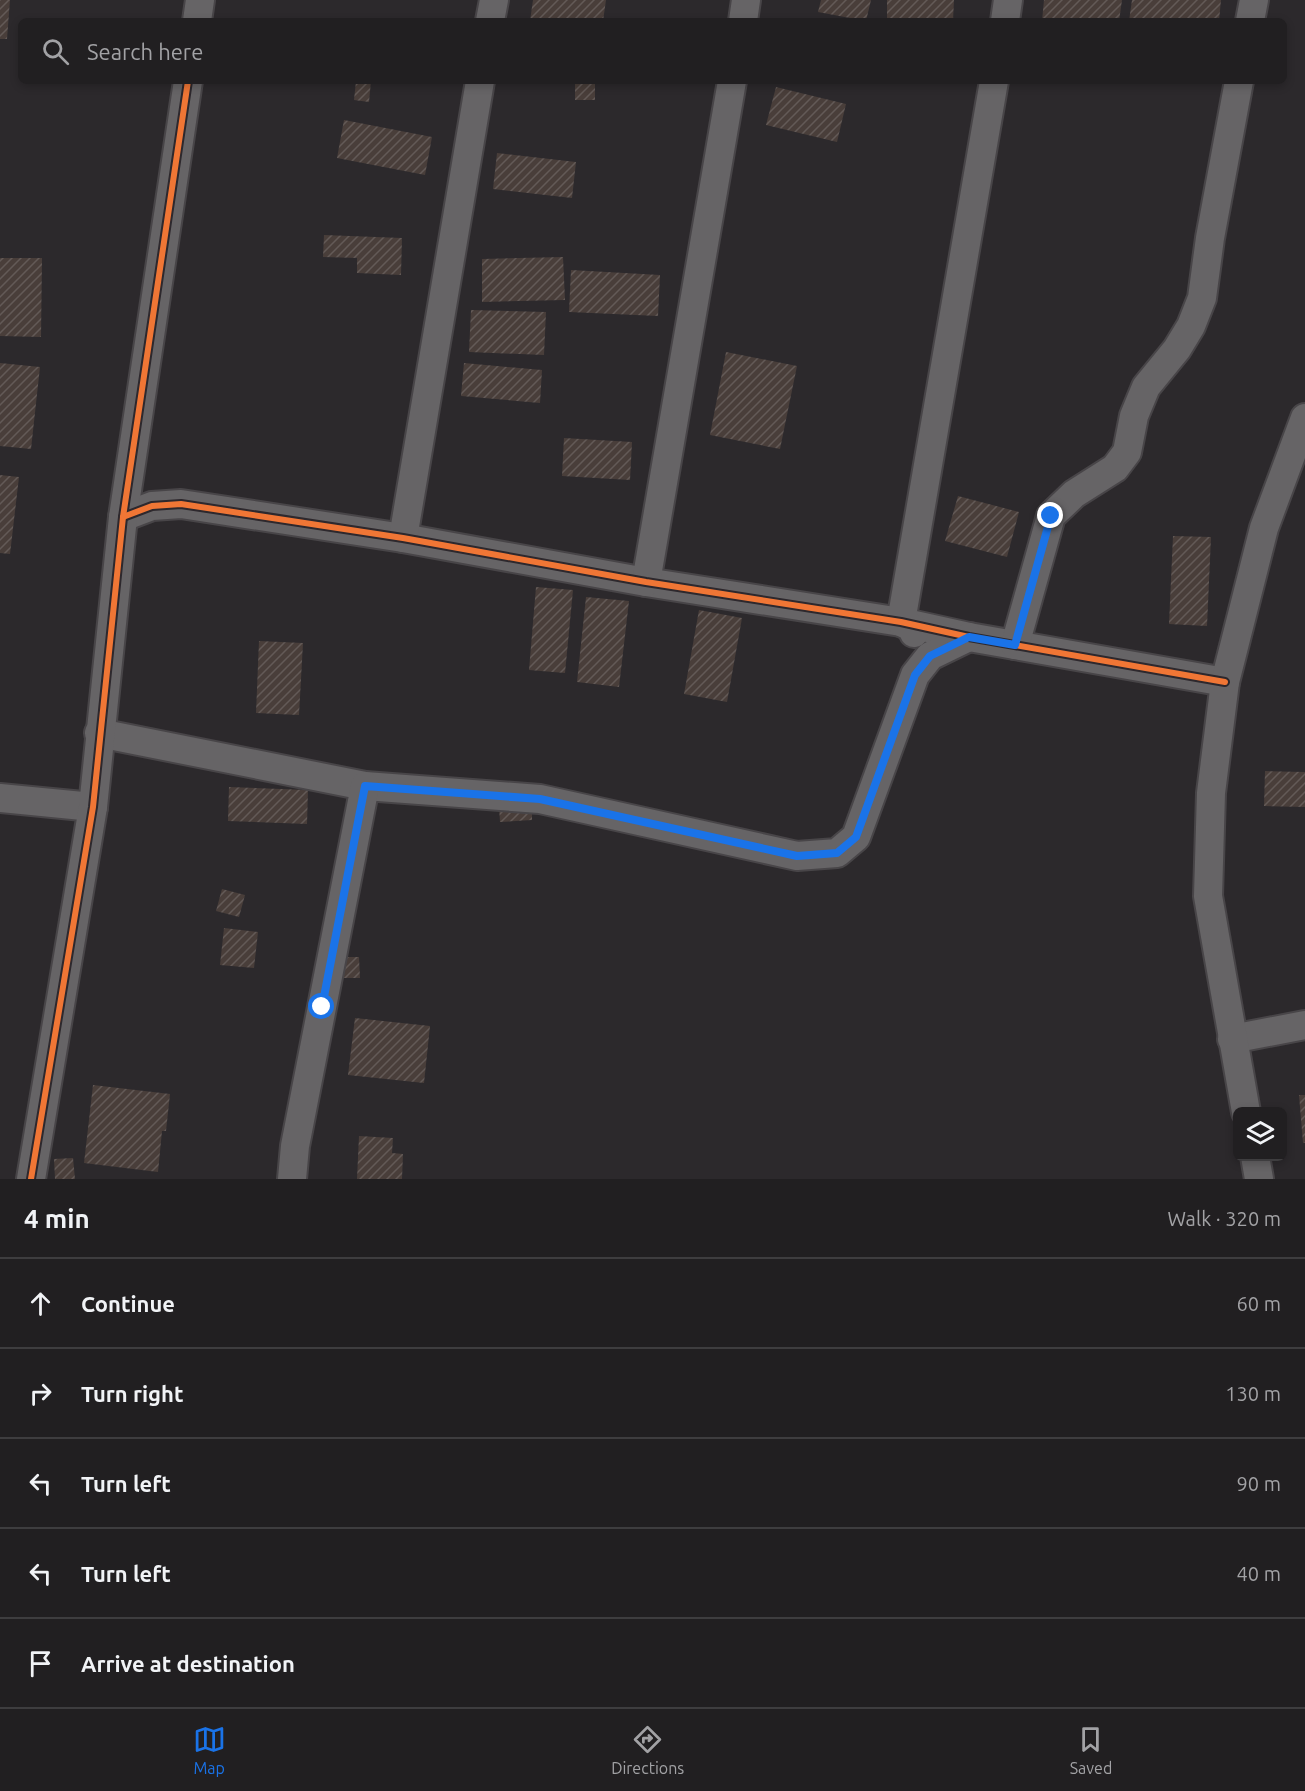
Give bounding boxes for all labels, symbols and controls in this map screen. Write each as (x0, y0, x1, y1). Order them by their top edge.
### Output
search box (18, 18, 1287, 84)
icon: search (39, 35, 72, 68)
text: Search here (87, 39, 203, 64)
route end (1037, 502, 1063, 528)
route start (308, 993, 334, 1019)
map controls (1233, 1107, 1287, 1161)
button: layers (1233, 1107, 1287, 1161)
text: 4 min (24, 1204, 90, 1233)
text: Walk · 320 m (1168, 1207, 1281, 1230)
icon: ahead (24, 1287, 57, 1320)
text: Continue (81, 1291, 175, 1316)
text: 60 m (1237, 1292, 1281, 1315)
icon: right (24, 1377, 57, 1410)
text: Turn right (81, 1381, 183, 1406)
text: 130 m (1225, 1382, 1281, 1405)
icon: left (24, 1467, 57, 1500)
text: Turn left (81, 1471, 171, 1496)
text: 90 m (1237, 1472, 1281, 1495)
icon: left (24, 1557, 57, 1590)
text: Turn left (81, 1561, 171, 1586)
text: 40 m (1237, 1562, 1281, 1585)
icon: arrive (24, 1647, 57, 1680)
text: Arrive at destination (81, 1651, 295, 1676)
tab: Map (193, 1723, 226, 1777)
tab: Directions (611, 1723, 684, 1777)
tab: Saved (1070, 1723, 1112, 1777)

